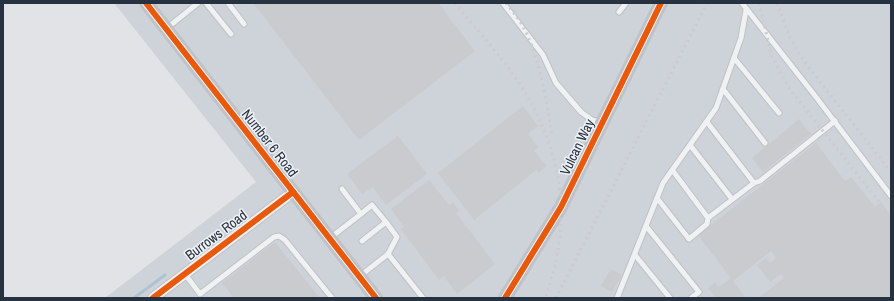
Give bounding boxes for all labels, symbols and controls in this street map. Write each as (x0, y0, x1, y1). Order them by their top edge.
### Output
street label: Number 6 Road (238, 106, 302, 180)
street label: Vulcan Way (556, 116, 598, 178)
street label: Burrows Road (182, 206, 250, 264)

